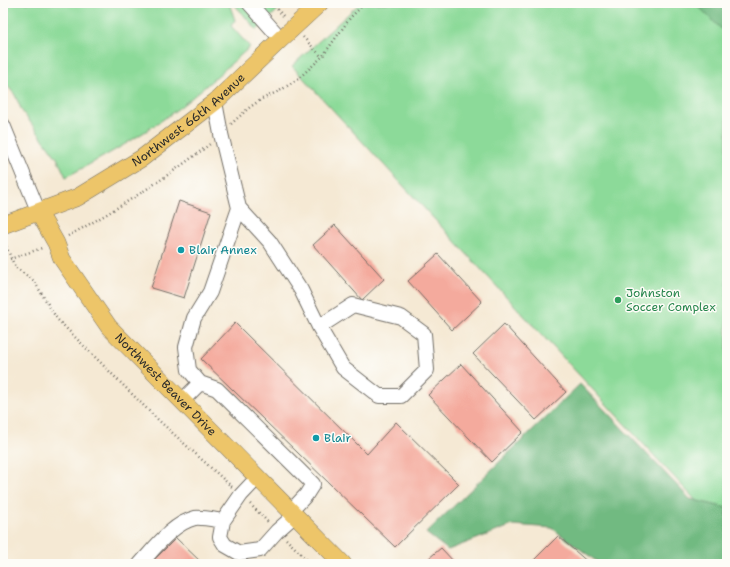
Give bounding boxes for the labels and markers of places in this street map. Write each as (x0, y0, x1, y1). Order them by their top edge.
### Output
place label: Blair Annex (189, 242, 257, 258)
marker: Blair Annex (176, 245, 186, 255)
place label: Johnston Soccer Complex (626, 285, 716, 315)
marker: Johnston Soccer Complex (613, 295, 623, 305)
place label: Blair (324, 430, 352, 446)
marker: Blair (311, 433, 321, 443)

